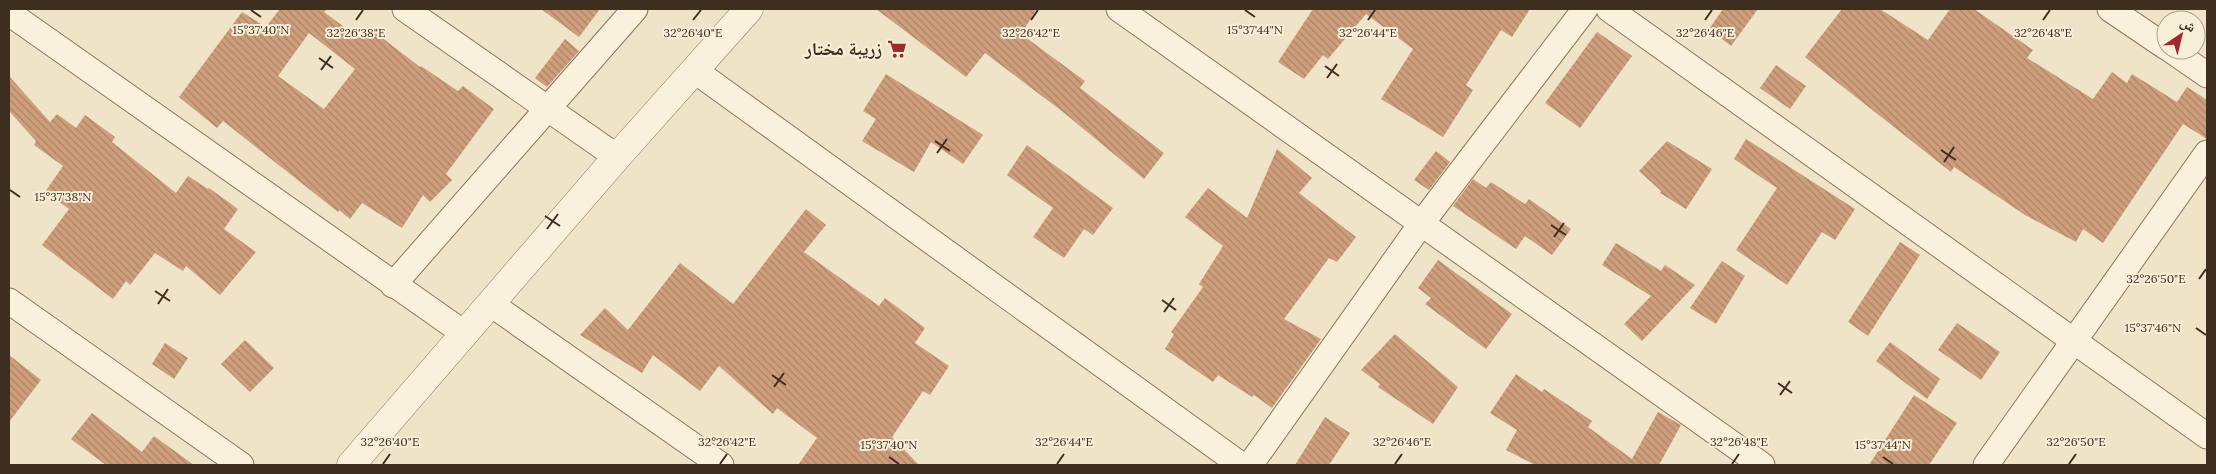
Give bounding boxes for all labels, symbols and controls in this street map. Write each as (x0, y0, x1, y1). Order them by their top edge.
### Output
north arrow (2156, 10, 2206, 60)
text: ش (2177, 13, 2200, 36)
text: 15°37'40"N (233, 22, 289, 37)
text: 15°37'44"N (1227, 22, 1283, 37)
text: 32°26'38"E (327, 25, 385, 40)
text: 32°26'40"E (664, 25, 722, 40)
text: 32°26'42"E (1002, 25, 1060, 40)
text: 32°26'44"E (1339, 25, 1397, 40)
text: 32°26'46"E (1676, 25, 1734, 40)
text: 32°26'48"E (2014, 25, 2072, 40)
place label: زريبة مختار (804, 37, 882, 60)
supermarket icon: زريبة مختار (886, 38, 908, 60)
text: 15°37'38"N (35, 189, 91, 204)
text: 32°26'50"E (2126, 271, 2186, 286)
text: 15°37'46"N (2125, 320, 2181, 335)
text: 32°26'40"E (361, 434, 419, 449)
text: 32°26'42"E (698, 434, 756, 449)
text: 32°26'44"E (1035, 434, 1093, 449)
text: 32°26'46"E (1373, 434, 1431, 449)
text: 32°26'48"E (1710, 434, 1768, 449)
text: 32°26'50"E (2046, 434, 2106, 449)
text: 15°37'40"N (861, 437, 917, 452)
text: 15°37'44"N (1855, 437, 1911, 452)

